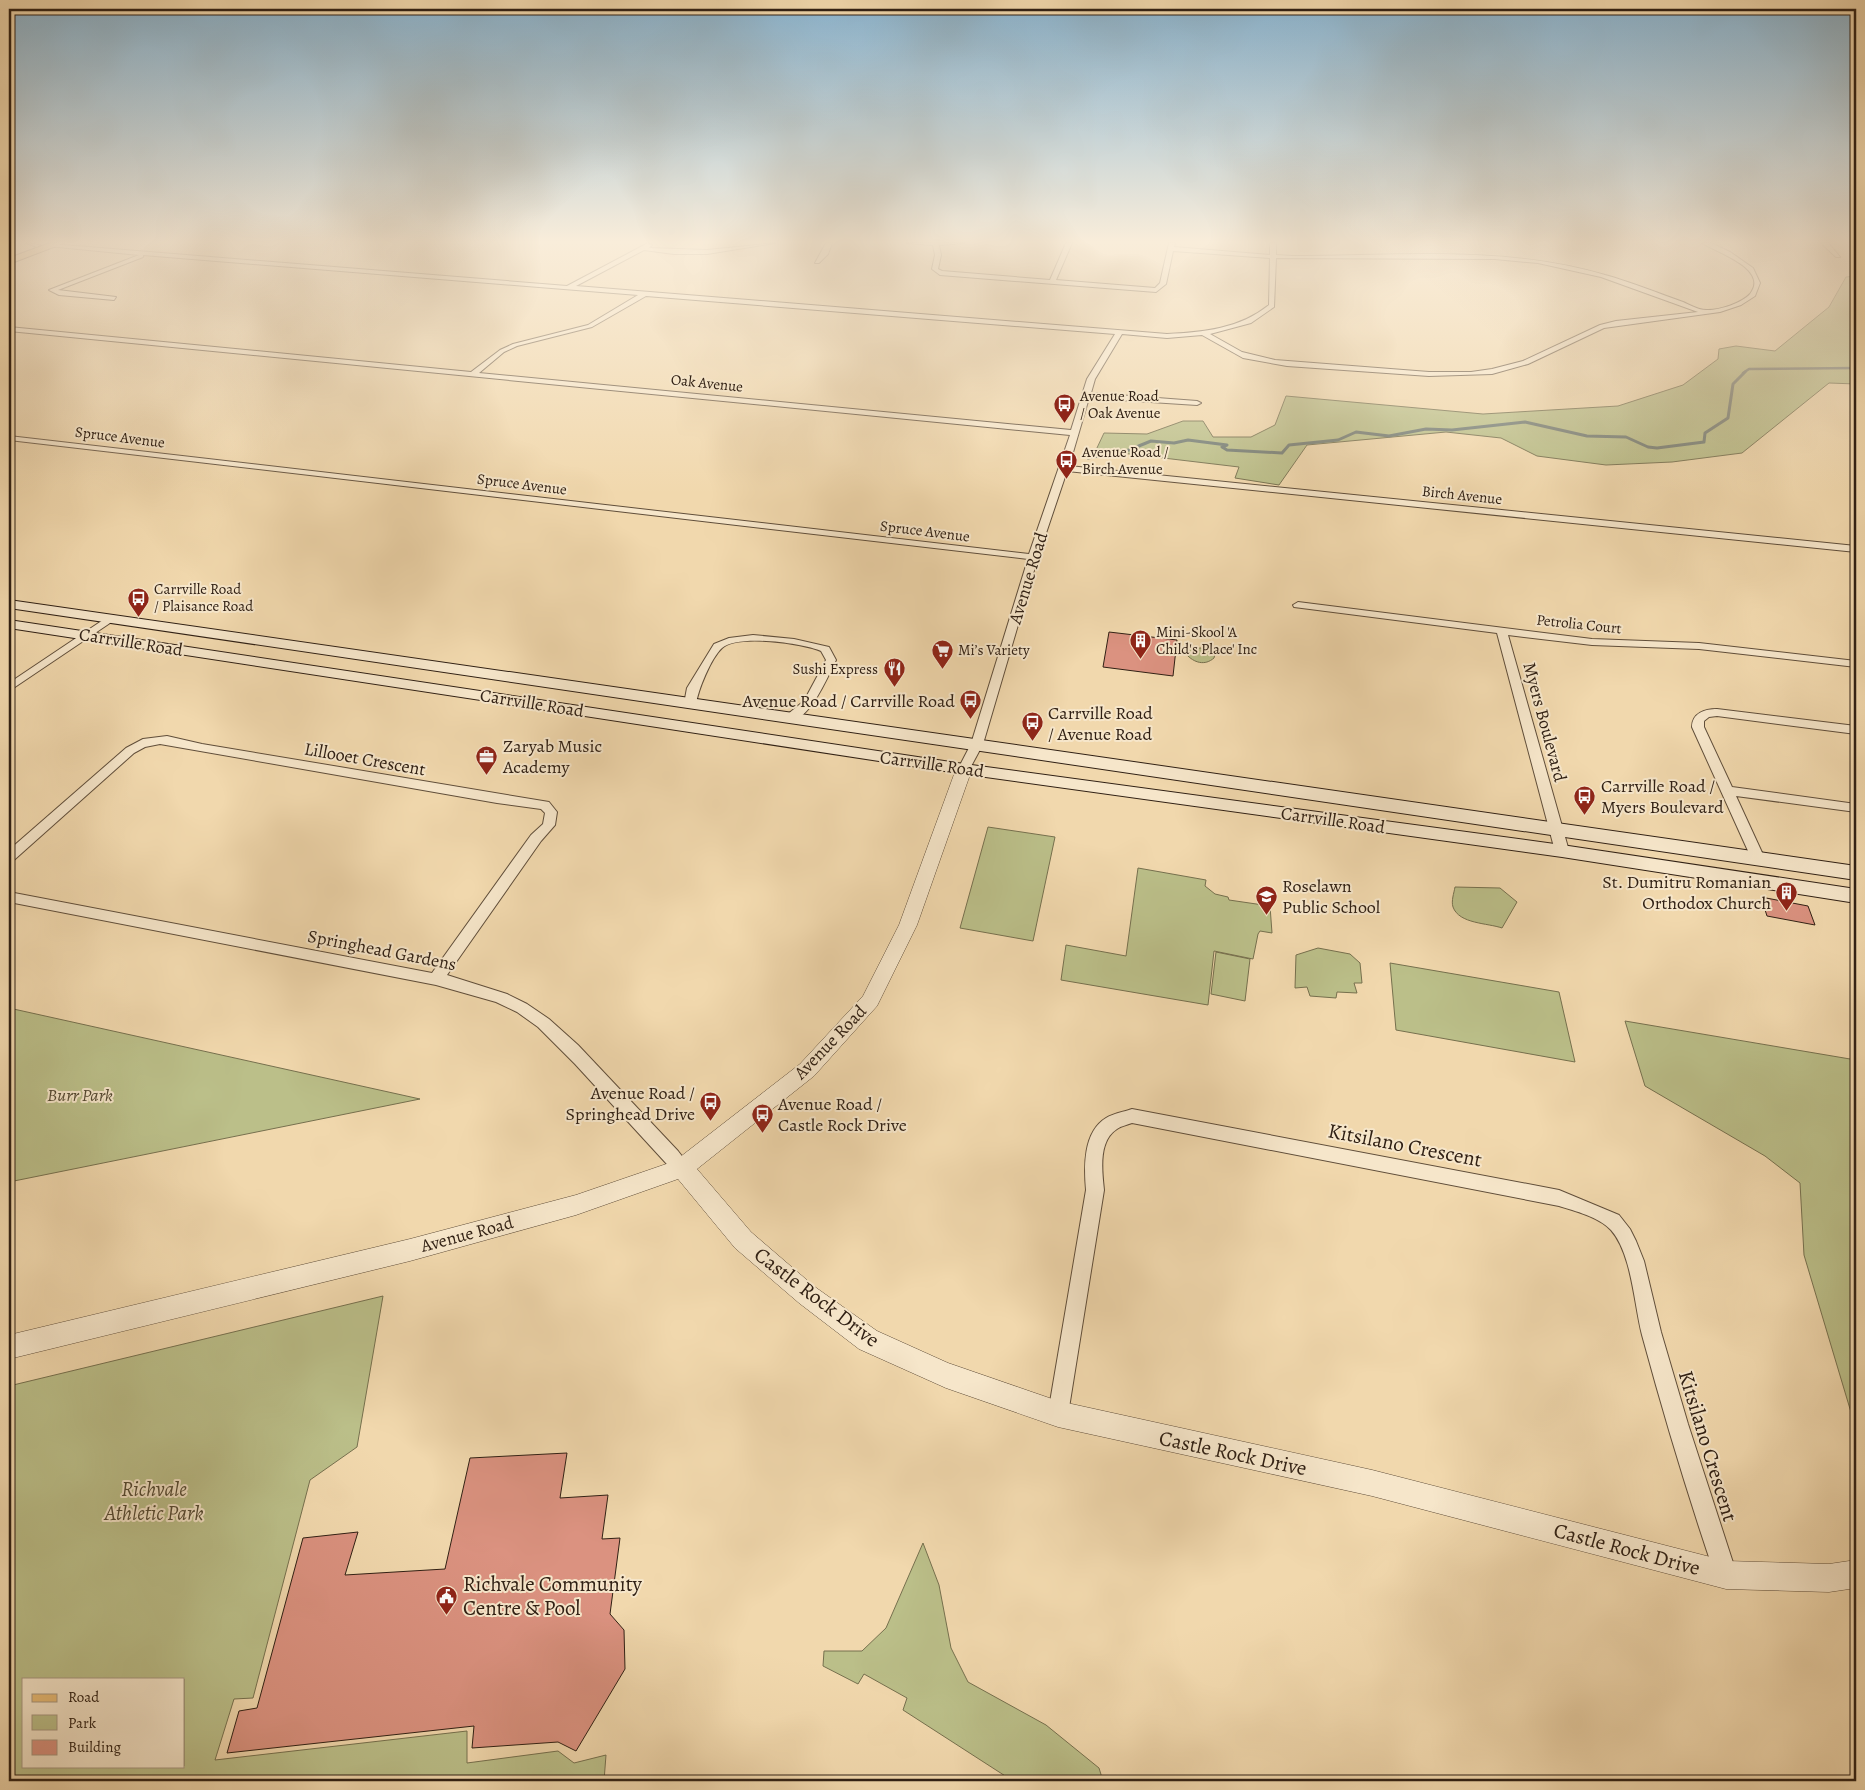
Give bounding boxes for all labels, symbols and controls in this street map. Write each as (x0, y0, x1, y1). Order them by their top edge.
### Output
street label: Oak Avenue (670, 369, 744, 397)
place label: Avenue Road / Oak Avenue (1079, 386, 1161, 423)
bus stop icon: Avenue Road / Oak Avenue (1052, 393, 1076, 424)
street label: Spruce Avenue (74, 422, 166, 452)
place label: Avenue Road / Birch Avenue (1081, 442, 1169, 479)
bus stop icon: Avenue Road / Birch Avenue (1054, 449, 1078, 480)
street label: Spruce Avenue (476, 469, 568, 499)
street label: Birch Avenue (1421, 481, 1503, 509)
street label: Spruce Avenue (879, 516, 971, 546)
street label: Avenue Road (1002, 529, 1053, 628)
place label: Carrville Road / Plaisance Road (154, 579, 254, 616)
bus stop icon: Carrville Road / Plaisance Road (126, 586, 150, 617)
street label: Petrolia Court (1535, 610, 1623, 638)
street label: Carrville Road (77, 622, 185, 662)
place label: Mini-Skool 'A Child's Place' Inc (1156, 622, 1257, 659)
building icon: Mini-Skool 'A Child's Place' Inc (1128, 629, 1152, 660)
supermarket icon: Mi’s Variety (930, 638, 954, 669)
place label: Mi’s Variety (958, 640, 1030, 660)
restaurant icon: Sushi Express (882, 657, 906, 688)
place label: Sushi Express (792, 659, 878, 679)
street label: Myers Boulevard (1518, 660, 1573, 785)
street label: Carrville Road (478, 683, 586, 723)
place label: Avenue Road / Carrville Road (742, 689, 955, 713)
bus stop icon: Avenue Road / Carrville Road (959, 689, 983, 720)
place label: Carrville Road / Avenue Road (1048, 701, 1153, 746)
bus stop icon: Carrville Road / Avenue Road (1020, 711, 1044, 742)
place label: Zaryab Music Academy (502, 734, 602, 779)
street label: Lillooet Crescent (303, 737, 428, 781)
office icon: Zaryab Music Academy (475, 744, 499, 775)
street label: Carrville Road (878, 745, 986, 783)
place label: Carrville Road / Myers Boulevard (1601, 774, 1724, 819)
bus stop icon: Carrville Road / Myers Boulevard (1573, 784, 1597, 815)
street label: Carrville Road (1279, 801, 1387, 839)
place label: St. Dumitru Romanian Orthodox Church (1602, 870, 1771, 915)
place label: Roselawn Public School (1282, 874, 1381, 919)
building icon: St. Dumitru Romanian Orthodox Church (1775, 880, 1799, 911)
school or university icon: Roselawn Public School (1254, 884, 1278, 915)
street label: Springhead Gardens (306, 924, 458, 976)
street label: Avenue Road (788, 999, 872, 1085)
place label: Avenue Road / Springhead Drive (565, 1081, 695, 1126)
park label: Burr Park (47, 1083, 113, 1107)
bus stop icon: Avenue Road / Springhead Drive (699, 1091, 723, 1122)
place label: Avenue Road / Castle Rock Drive (777, 1092, 907, 1137)
bus stop icon: Avenue Road / Castle Rock Drive (750, 1102, 774, 1133)
street label: Kitsilano Crescent (1326, 1116, 1484, 1174)
street label: Avenue Road (417, 1210, 516, 1258)
street label: Castle Rock Drive (749, 1241, 885, 1353)
street label: Kitsilano Crescent (1672, 1367, 1744, 1525)
street label: Castle Rock Drive (1157, 1424, 1309, 1482)
park label: Richvale Athletic Park (103, 1475, 204, 1527)
street label: Castle Rock Drive (1551, 1516, 1703, 1582)
place label: Richvale Community Centre & Pool (463, 1570, 643, 1622)
public building icon: Richvale Community Centre & Pool (435, 1584, 459, 1615)
legend (22, 1678, 185, 1768)
text: Road (68, 1687, 100, 1707)
text: Park (68, 1713, 97, 1733)
text: Building (68, 1737, 121, 1757)

